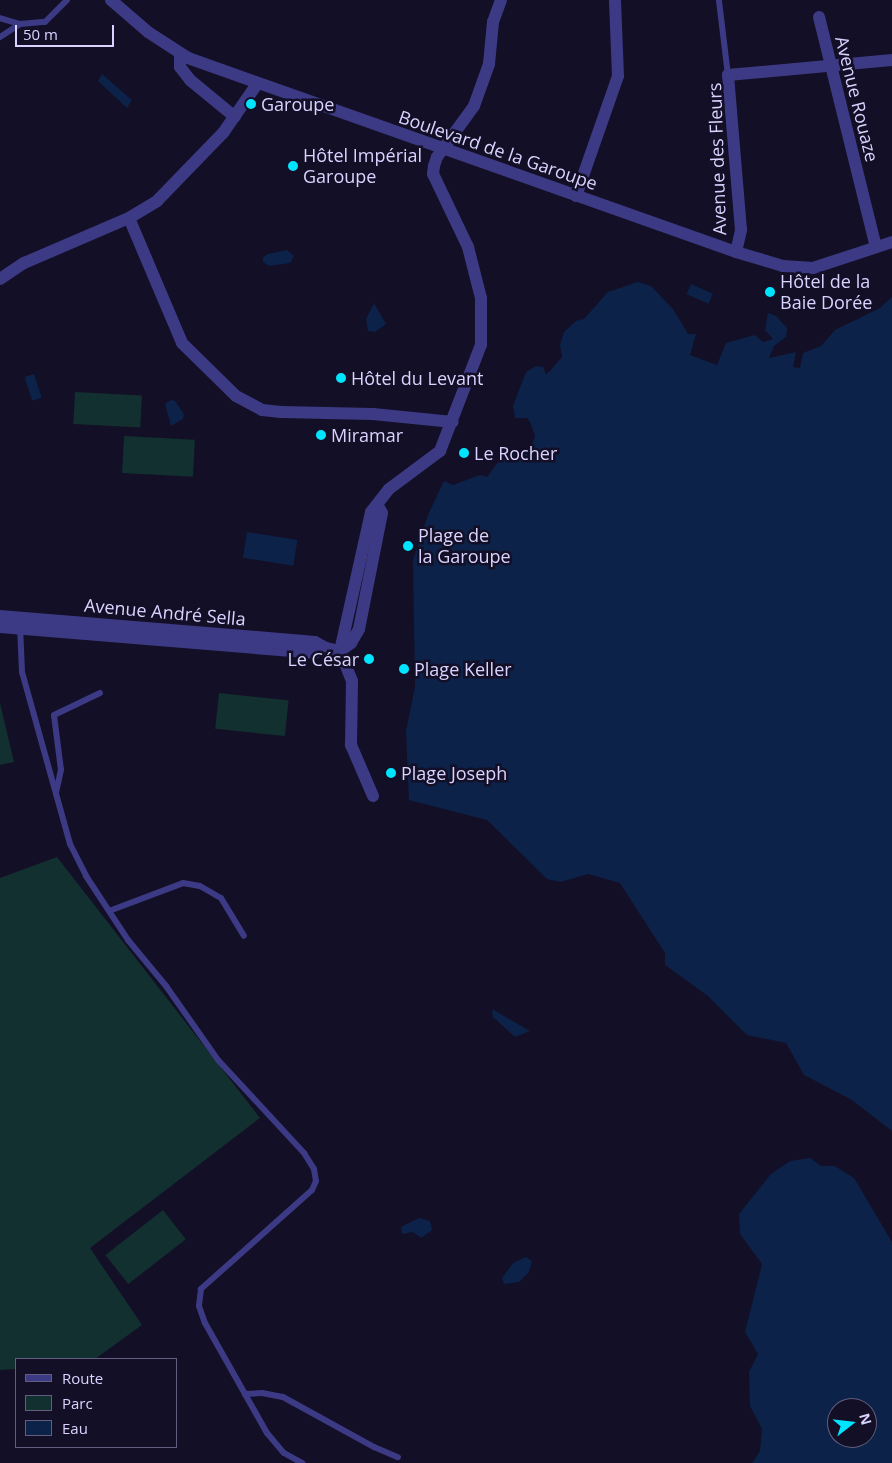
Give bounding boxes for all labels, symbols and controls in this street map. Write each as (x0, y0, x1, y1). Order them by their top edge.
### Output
scale bar (18, 15, 116, 47)
text: 50 m (23, 24, 58, 44)
street label: Avenue Rouaze (831, 34, 883, 164)
street label: Avenue des Fleurs (704, 82, 730, 236)
place label: Garoupe (261, 93, 334, 115)
marker: Garoupe (245, 98, 257, 110)
street label: Boulevard de la Garoupe (396, 106, 600, 194)
place label: Hôtel Impérial Garoupe (303, 145, 422, 188)
marker: Hôtel Impérial Garoupe (287, 160, 299, 172)
place label: Hôtel de la Baie Dorée (780, 271, 872, 314)
marker: Hôtel de la Baie Dorée (764, 286, 776, 298)
place label: Hôtel du Levant (351, 367, 484, 389)
marker: Hôtel du Levant (335, 372, 347, 384)
place label: Miramar (331, 424, 403, 446)
marker: Miramar (315, 429, 327, 441)
place label: Le Rocher (474, 442, 557, 464)
marker: Le Rocher (458, 447, 470, 459)
place label: Plage de la Garoupe (418, 525, 511, 568)
marker: Plage de la Garoupe (402, 540, 414, 552)
street label: Avenue André Sella (83, 594, 247, 630)
place label: Le César (287, 648, 359, 670)
marker: Le César (363, 653, 375, 665)
place label: Plage Keller (414, 658, 512, 680)
marker: Plage Keller (398, 663, 410, 675)
place label: Plage Joseph (401, 762, 507, 784)
marker: Plage Joseph (385, 767, 397, 779)
legend (15, 1358, 178, 1448)
text: Route (62, 1368, 103, 1388)
text: Parc (62, 1393, 93, 1413)
north arrow (827, 1398, 877, 1448)
text: N (855, 1411, 877, 1427)
text: Eau (62, 1418, 88, 1438)

